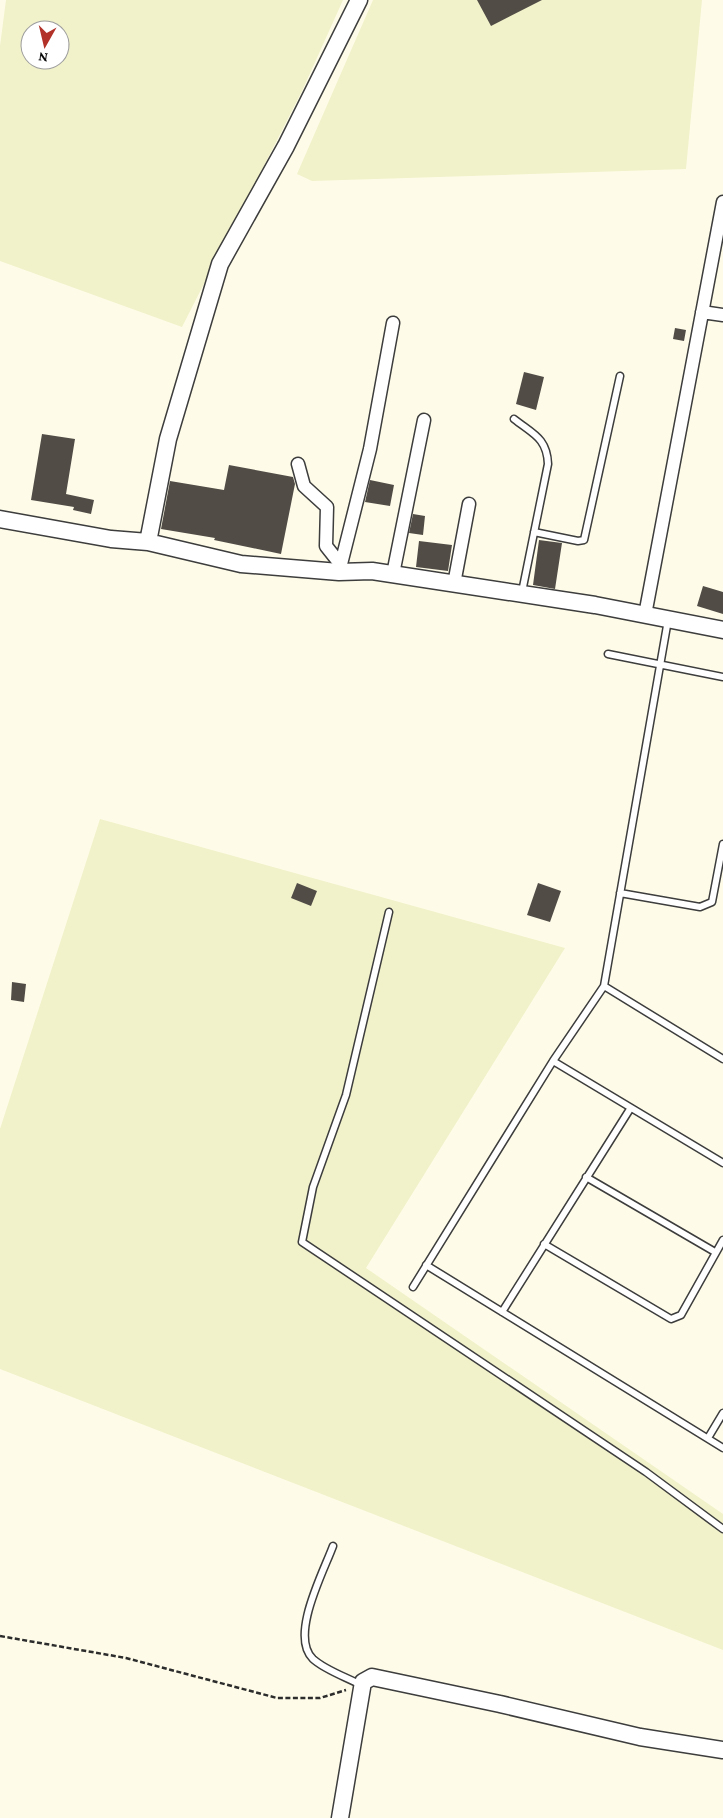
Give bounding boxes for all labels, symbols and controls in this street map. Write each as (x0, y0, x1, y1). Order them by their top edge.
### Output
north arrow (20, 20, 70, 70)
text: N (37, 49, 49, 66)

